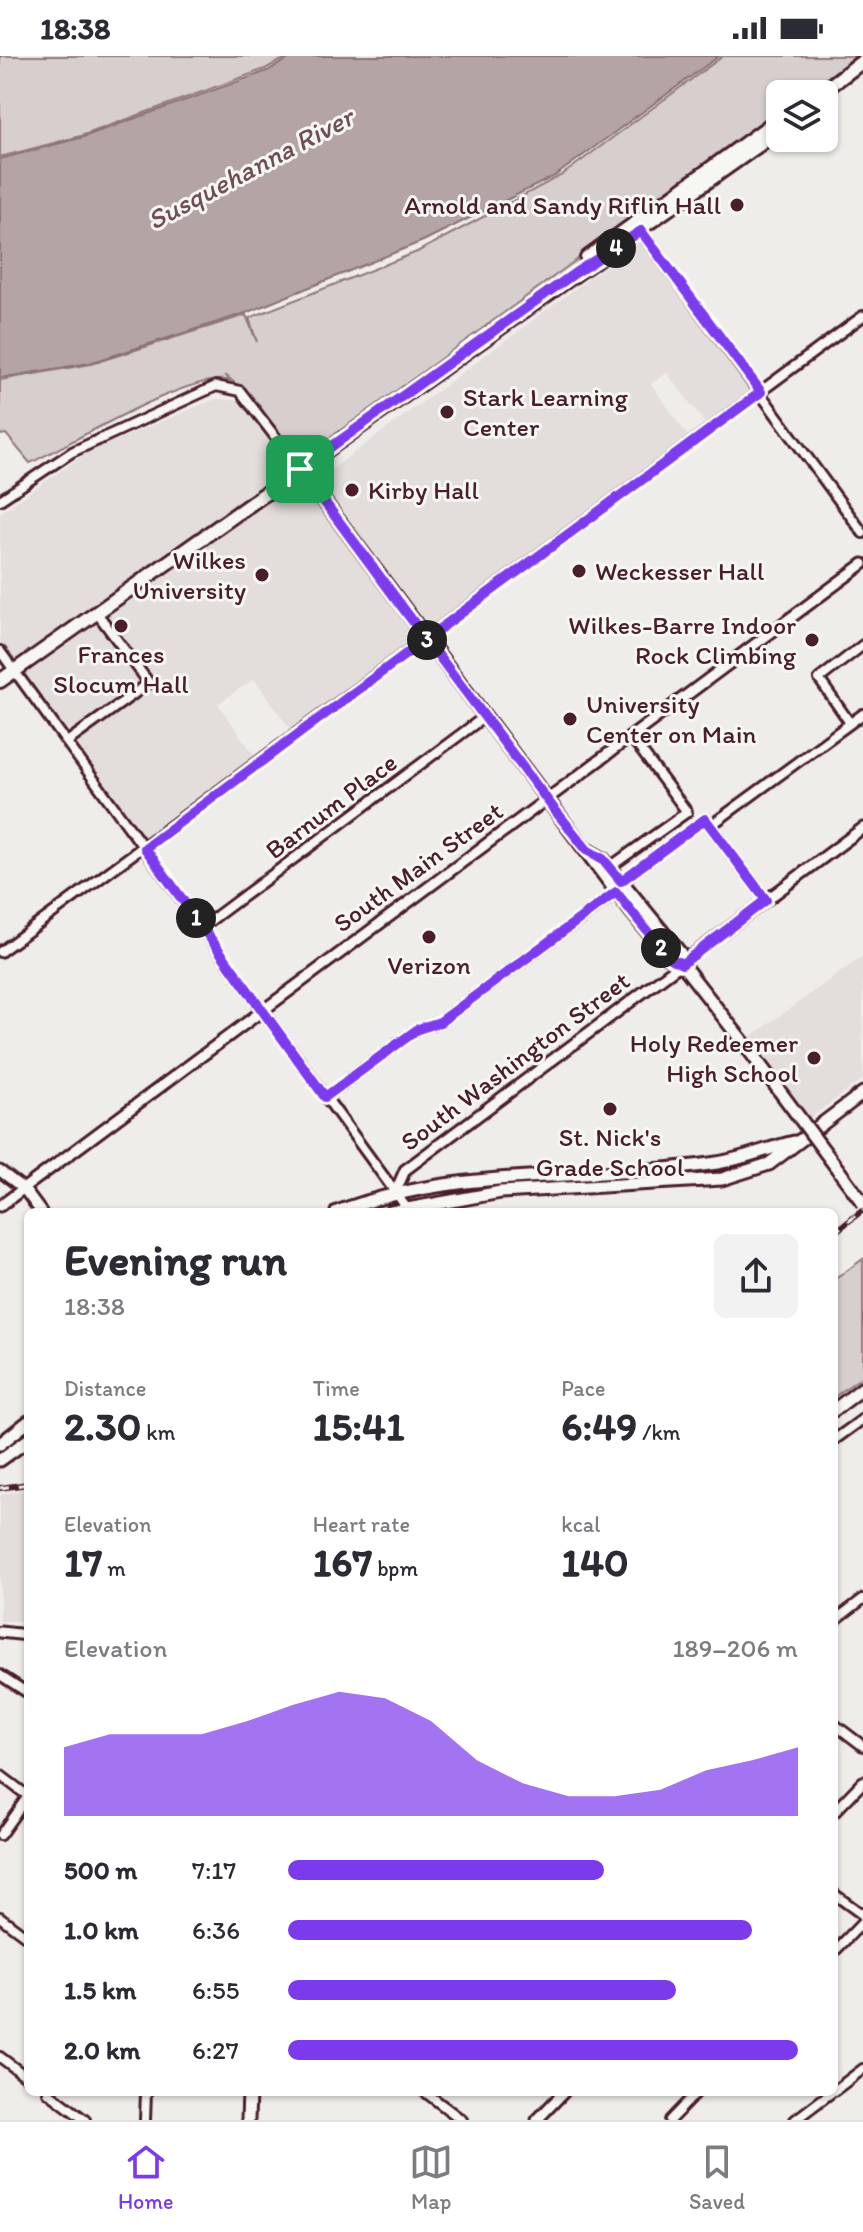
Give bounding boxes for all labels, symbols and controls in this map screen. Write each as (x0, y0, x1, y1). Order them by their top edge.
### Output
text: 18:38 (40, 10, 111, 47)
map controls (766, 80, 838, 152)
button: layers (766, 80, 838, 152)
water label: Susquehanna River (141, 98, 361, 237)
place label: Arnold and Sandy Riflin Hall (404, 189, 721, 221)
marker: Arnold and Sandy Riflin Hall (728, 196, 746, 214)
pin: 4 (596, 228, 636, 268)
text: 4 (609, 234, 623, 261)
place label: Stark Learning Center (463, 381, 629, 443)
marker: Stark Learning Center (438, 403, 456, 421)
pin (266, 435, 334, 503)
icon: arrive (278, 447, 322, 491)
place label: Kirby Hall (368, 474, 479, 506)
marker: Kirby Hall (343, 481, 361, 499)
place label: Wilkes University (133, 544, 246, 606)
place label: Weckesser Hall (595, 555, 764, 587)
marker: Weckesser Hall (570, 562, 588, 580)
marker: Wilkes University (253, 566, 271, 584)
place label: Wilkes-Barre Indoor Rock Climbing (568, 609, 797, 671)
marker: Frances Slocum Hall (112, 617, 130, 635)
pin: 3 (407, 620, 447, 660)
text: 3 (421, 626, 433, 653)
marker: Wilkes-Barre Indoor Rock Climbing (803, 631, 821, 649)
place label: Frances Slocum Hall (53, 638, 189, 700)
place label: University Center on Main (586, 688, 756, 750)
marker: University Center on Main (561, 710, 579, 728)
street label: Barnum Place (259, 746, 403, 866)
street label: South Main Street (327, 795, 509, 939)
pin: 1 (176, 898, 216, 938)
text: 1 (191, 904, 201, 931)
marker: Verizon (420, 928, 438, 946)
pin: 2 (641, 928, 681, 968)
text: 2 (655, 934, 667, 961)
place label: Verizon (387, 949, 471, 981)
street label: South Washington Street (394, 964, 636, 1158)
place label: Holy Redeemer High School (630, 1027, 798, 1089)
marker: Holy Redeemer High School (805, 1049, 823, 1067)
marker: St. Nick's Grade School (601, 1100, 619, 1118)
place label: St. Nick's Grade School (536, 1121, 684, 1183)
text: Evening run (64, 1233, 287, 1286)
button: share (714, 1234, 798, 1318)
text: 18:38 (64, 1290, 125, 1322)
text: Distance (64, 1375, 146, 1402)
text: Time (313, 1375, 360, 1402)
text: Pace (561, 1375, 605, 1402)
text: 2.30 (64, 1402, 141, 1450)
text: 15:41 (313, 1402, 405, 1450)
text: 6:49 (561, 1402, 637, 1450)
text: km (141, 1419, 175, 1446)
text: /km (637, 1419, 681, 1446)
text: Elevation (64, 1511, 151, 1538)
text: Heart rate (313, 1511, 410, 1538)
text: kcal (561, 1511, 600, 1538)
text: 17 (64, 1538, 102, 1586)
text: 167 (313, 1538, 372, 1586)
text: 140 (561, 1538, 629, 1586)
text: m (102, 1555, 126, 1582)
text: bpm (372, 1555, 418, 1582)
text: Elevation (64, 1632, 167, 1664)
text: 189–206 m (672, 1632, 798, 1664)
text: 500 m (64, 1854, 137, 1886)
text: 7:17 (192, 1854, 236, 1886)
text: 1.0 km (64, 1914, 139, 1946)
text: 6:36 (192, 1914, 240, 1946)
text: 1.5 km (64, 1974, 136, 2006)
text: 6:55 (192, 1974, 239, 2006)
text: 2.0 km (64, 2034, 140, 2066)
text: 6:27 (192, 2034, 239, 2066)
tab: Home (118, 2140, 173, 2215)
tab: Map (409, 2140, 453, 2215)
tab: Saved (689, 2140, 745, 2215)

